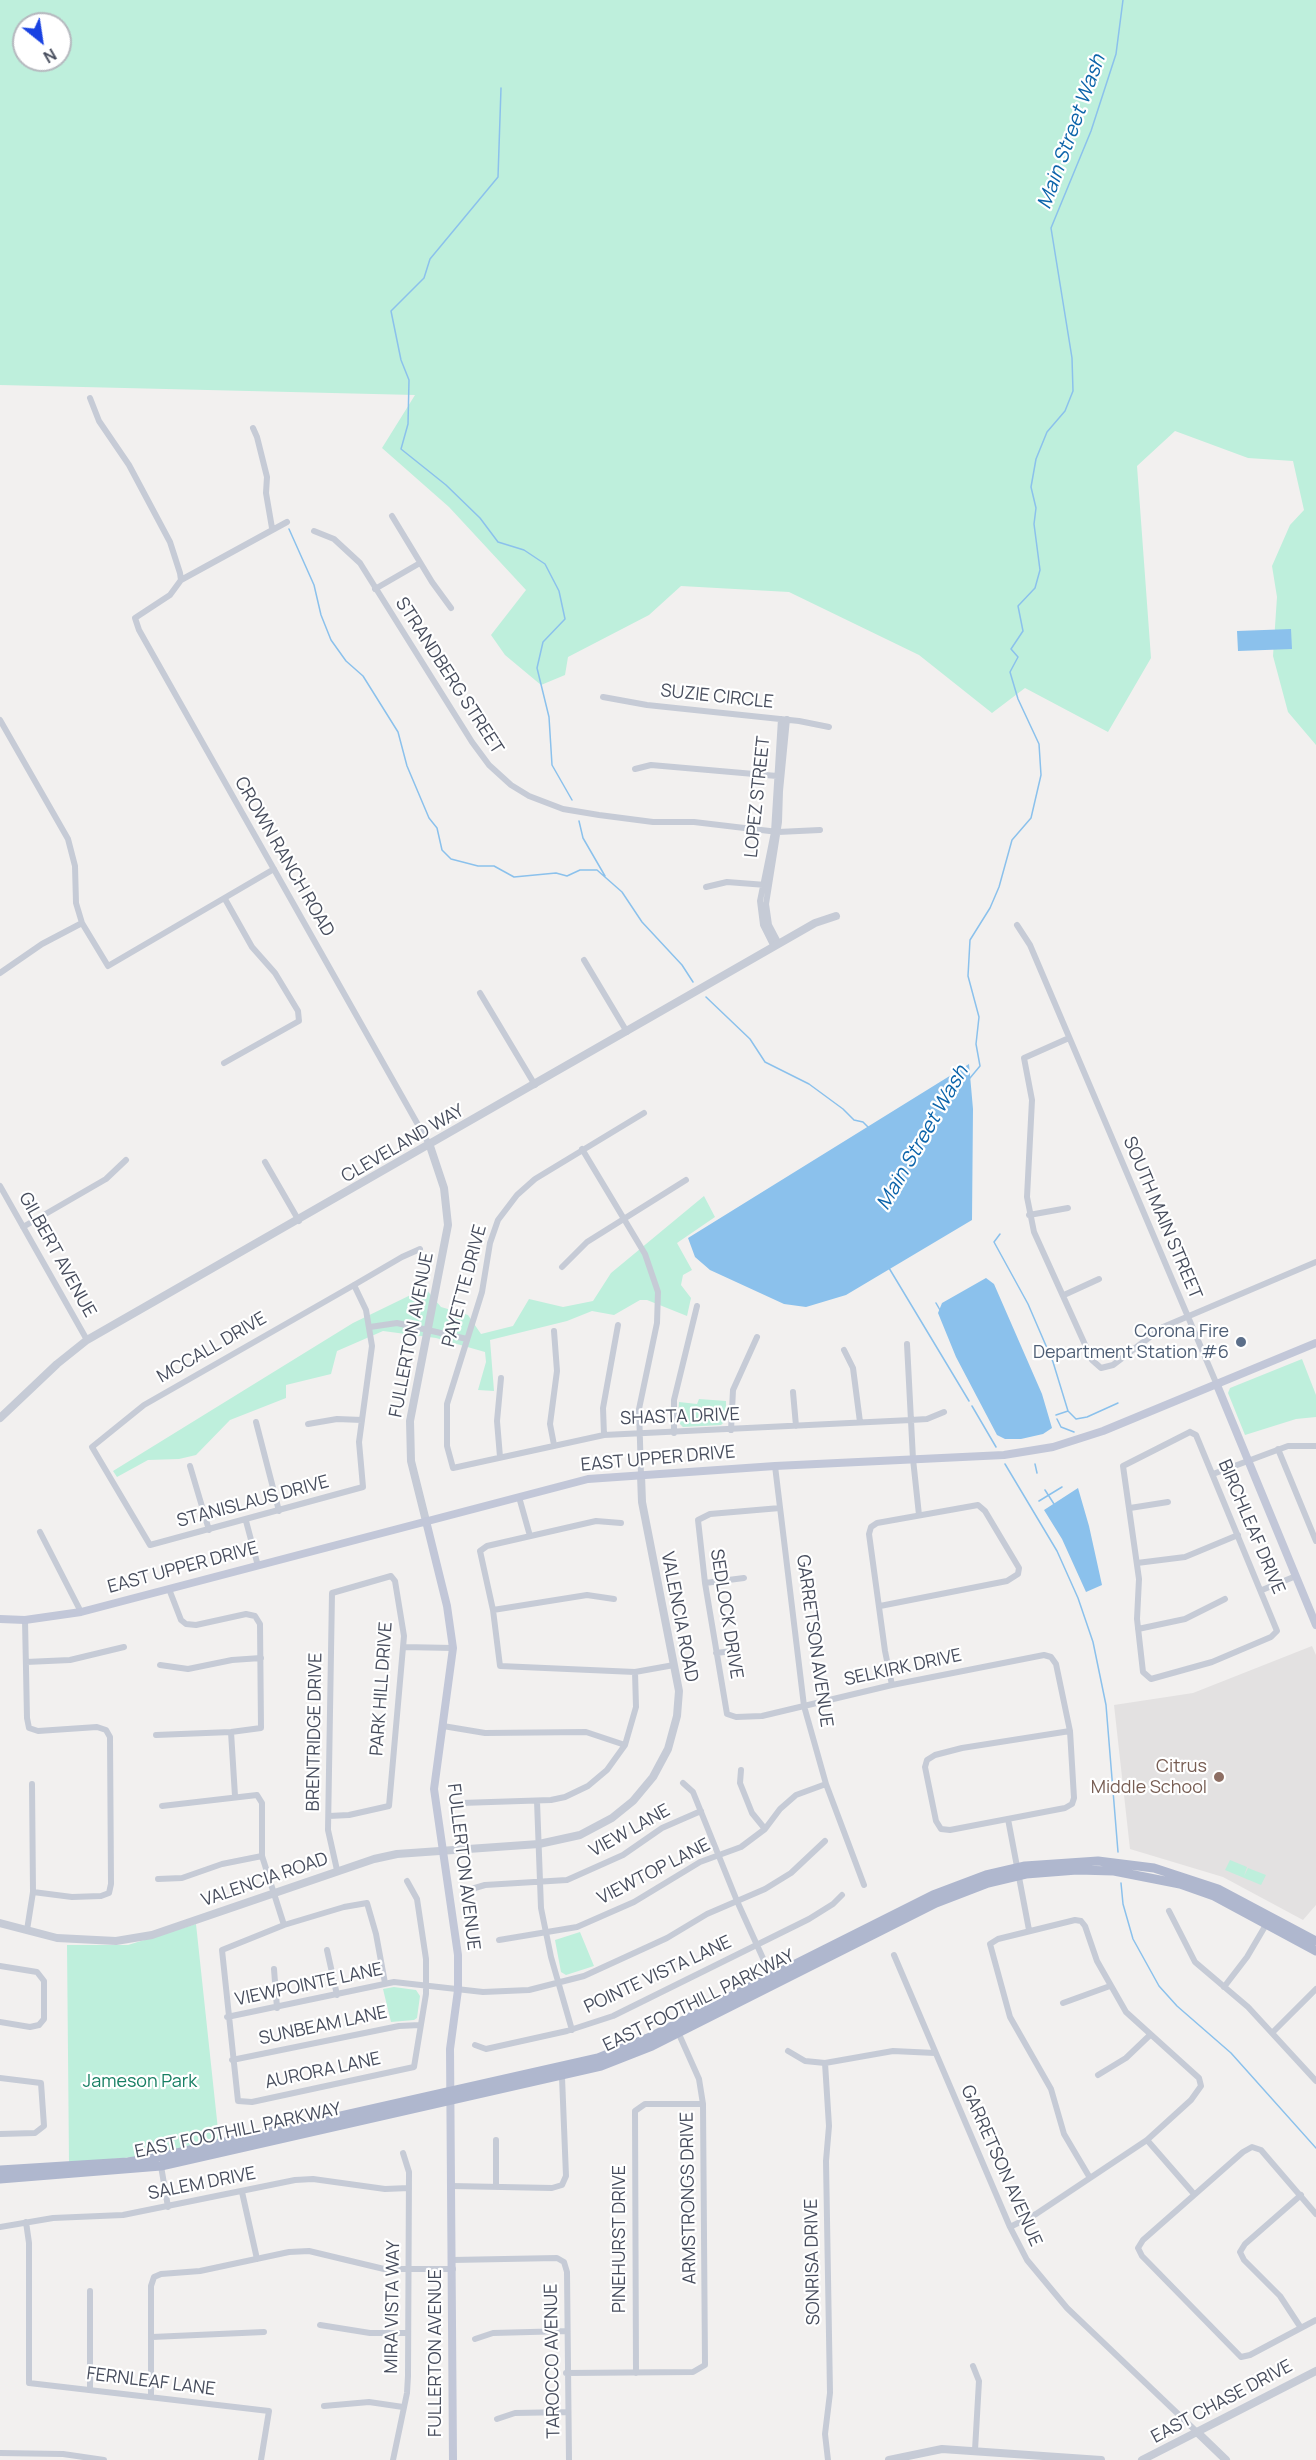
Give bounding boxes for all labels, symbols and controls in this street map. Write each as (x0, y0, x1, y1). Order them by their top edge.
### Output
north arrow (12, 12, 72, 72)
text: N (40, 43, 60, 68)
water label: Main Street Wash (1033, 52, 1111, 212)
street label: STRANDBERG STREET (390, 594, 508, 758)
street label: SUZIE CIRCLE (659, 680, 775, 714)
street label: LOPEZ STREET (741, 735, 775, 859)
street label: CROWN RANCH ROAD (229, 773, 339, 941)
water label: Main Street Wash (872, 1062, 974, 1214)
street label: CLEVELAND WAY (338, 1100, 468, 1188)
street label: SOUTH MAIN STREET (1118, 1133, 1206, 1303)
street label: GILBERT AVENUE (14, 1189, 100, 1321)
street label: PAYETTE DRIVE (438, 1222, 492, 1350)
street label: FULLERTON AVENUE (385, 1251, 439, 1419)
street label: MCCALL DRIVE (153, 1308, 271, 1388)
place label: Corona Fire Department Station #6 (1033, 1321, 1229, 1364)
marker: Corona Fire Department Station #6 (1234, 1335, 1248, 1349)
street label: SHASTA DRIVE (620, 1404, 740, 1430)
street label: EAST UPPER DRIVE (580, 1441, 736, 1477)
street label: BIRCHLEAF DRIVE (1213, 1457, 1289, 1597)
street label: STANISLAUS DRIVE (175, 1471, 331, 1533)
street label: EAST UPPER DRIVE (105, 1537, 261, 1599)
street label: SEDLOCK DRIVE (705, 1548, 747, 1680)
street label: VALENCIA ROAD (656, 1550, 702, 1684)
street label: GARRETSON AVENUE (791, 1553, 837, 1729)
street label: PARK HILL DRIVE (367, 1621, 397, 1757)
street label: SELKIRK DRIVE (842, 1645, 964, 1691)
street label: BRENTRIDGE DRIVE (303, 1652, 327, 1812)
place label: Citrus Middle School (1091, 1756, 1207, 1798)
marker: Citrus Middle School (1212, 1770, 1226, 1784)
street label: FULLERTON AVENUE (442, 1782, 484, 1952)
street label: VIEW LANE (586, 1800, 674, 1862)
street label: VIEWTOP LANE (594, 1834, 714, 1910)
street label: VALENCIA ROAD (199, 1848, 331, 1912)
street label: POINTE VISTA LANE (581, 1931, 735, 2019)
street label: EAST FOOTHILL PARKWAY (600, 1945, 798, 2057)
street label: VIEWPOINTE LANE (233, 1959, 385, 2011)
street label: SUNBEAM LANE (257, 2002, 389, 2050)
street label: AURORA LANE (263, 2048, 383, 2094)
park label: Jameson Park (83, 2071, 197, 2093)
street label: GARRETSON AVENUE (956, 2082, 1046, 2250)
street label: EAST FOOTHILL PARKWAY (133, 2099, 343, 2163)
street label: ARMSTRONGS DRIVE (677, 2112, 701, 2284)
street label: SALEM DRIVE (146, 2163, 258, 2205)
street label: PINEHURST DRIVE (609, 2165, 631, 2313)
street label: SONRISA DRIVE (801, 2198, 825, 2326)
street label: MIRA VISTA WAY (381, 2240, 405, 2374)
street label: FULLERTON AVENUE (425, 2269, 447, 2437)
street label: TAROCCO AVENUE (541, 2283, 565, 2439)
street label: EAST CHASE DRIVE (1148, 2356, 1296, 2448)
street label: FERNLEAF LANE (85, 2363, 217, 2401)

